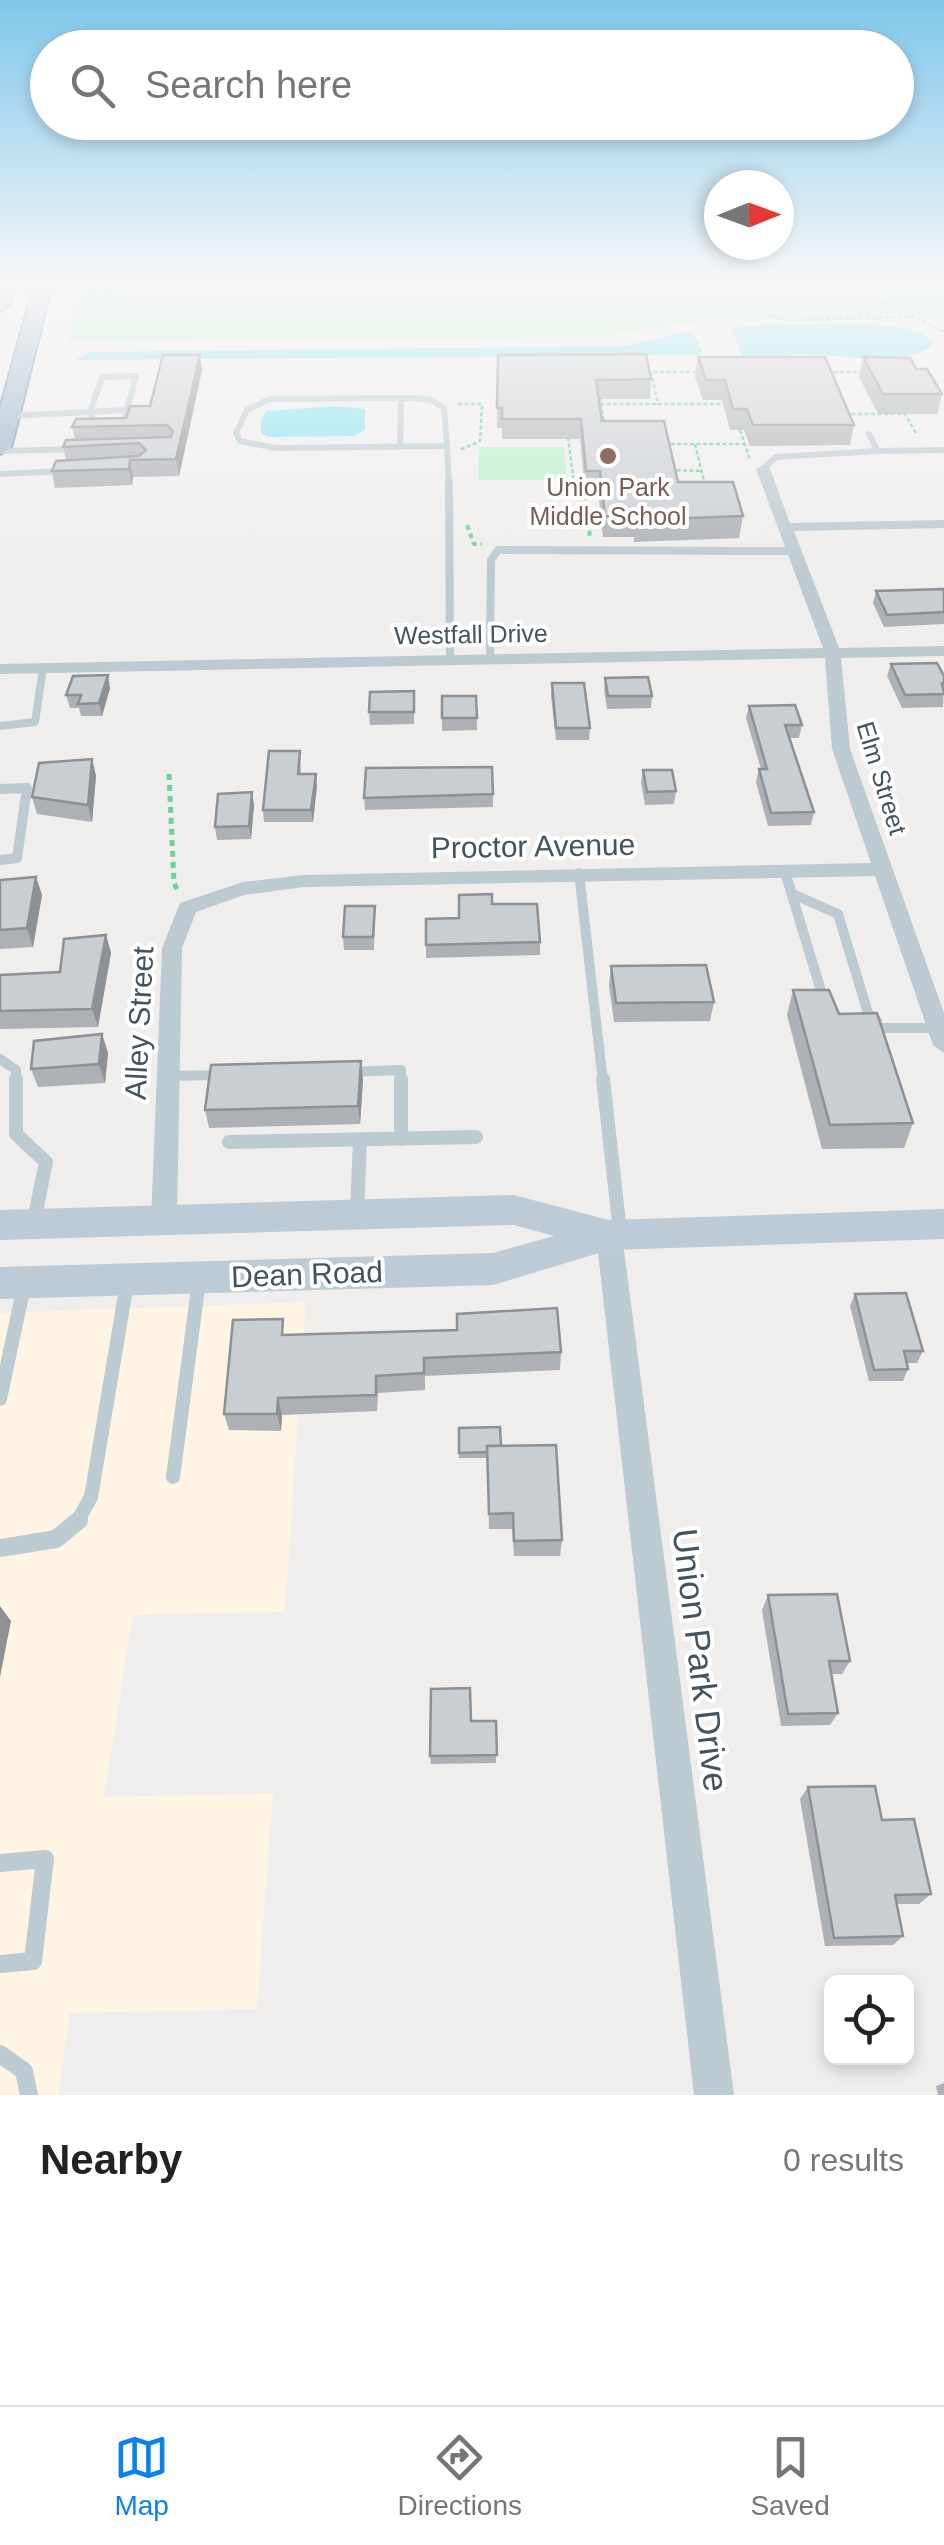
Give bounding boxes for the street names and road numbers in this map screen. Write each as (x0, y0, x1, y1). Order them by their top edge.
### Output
street label: Westfall Drive (394, 619, 548, 649)
street label: Elm Street (852, 718, 912, 838)
street label: Proctor Avenue (430, 828, 636, 864)
street label: Alley Street (119, 945, 160, 1100)
street label: Dean Road (231, 1255, 383, 1293)
street label: Union Park Drive (666, 1526, 736, 1794)

